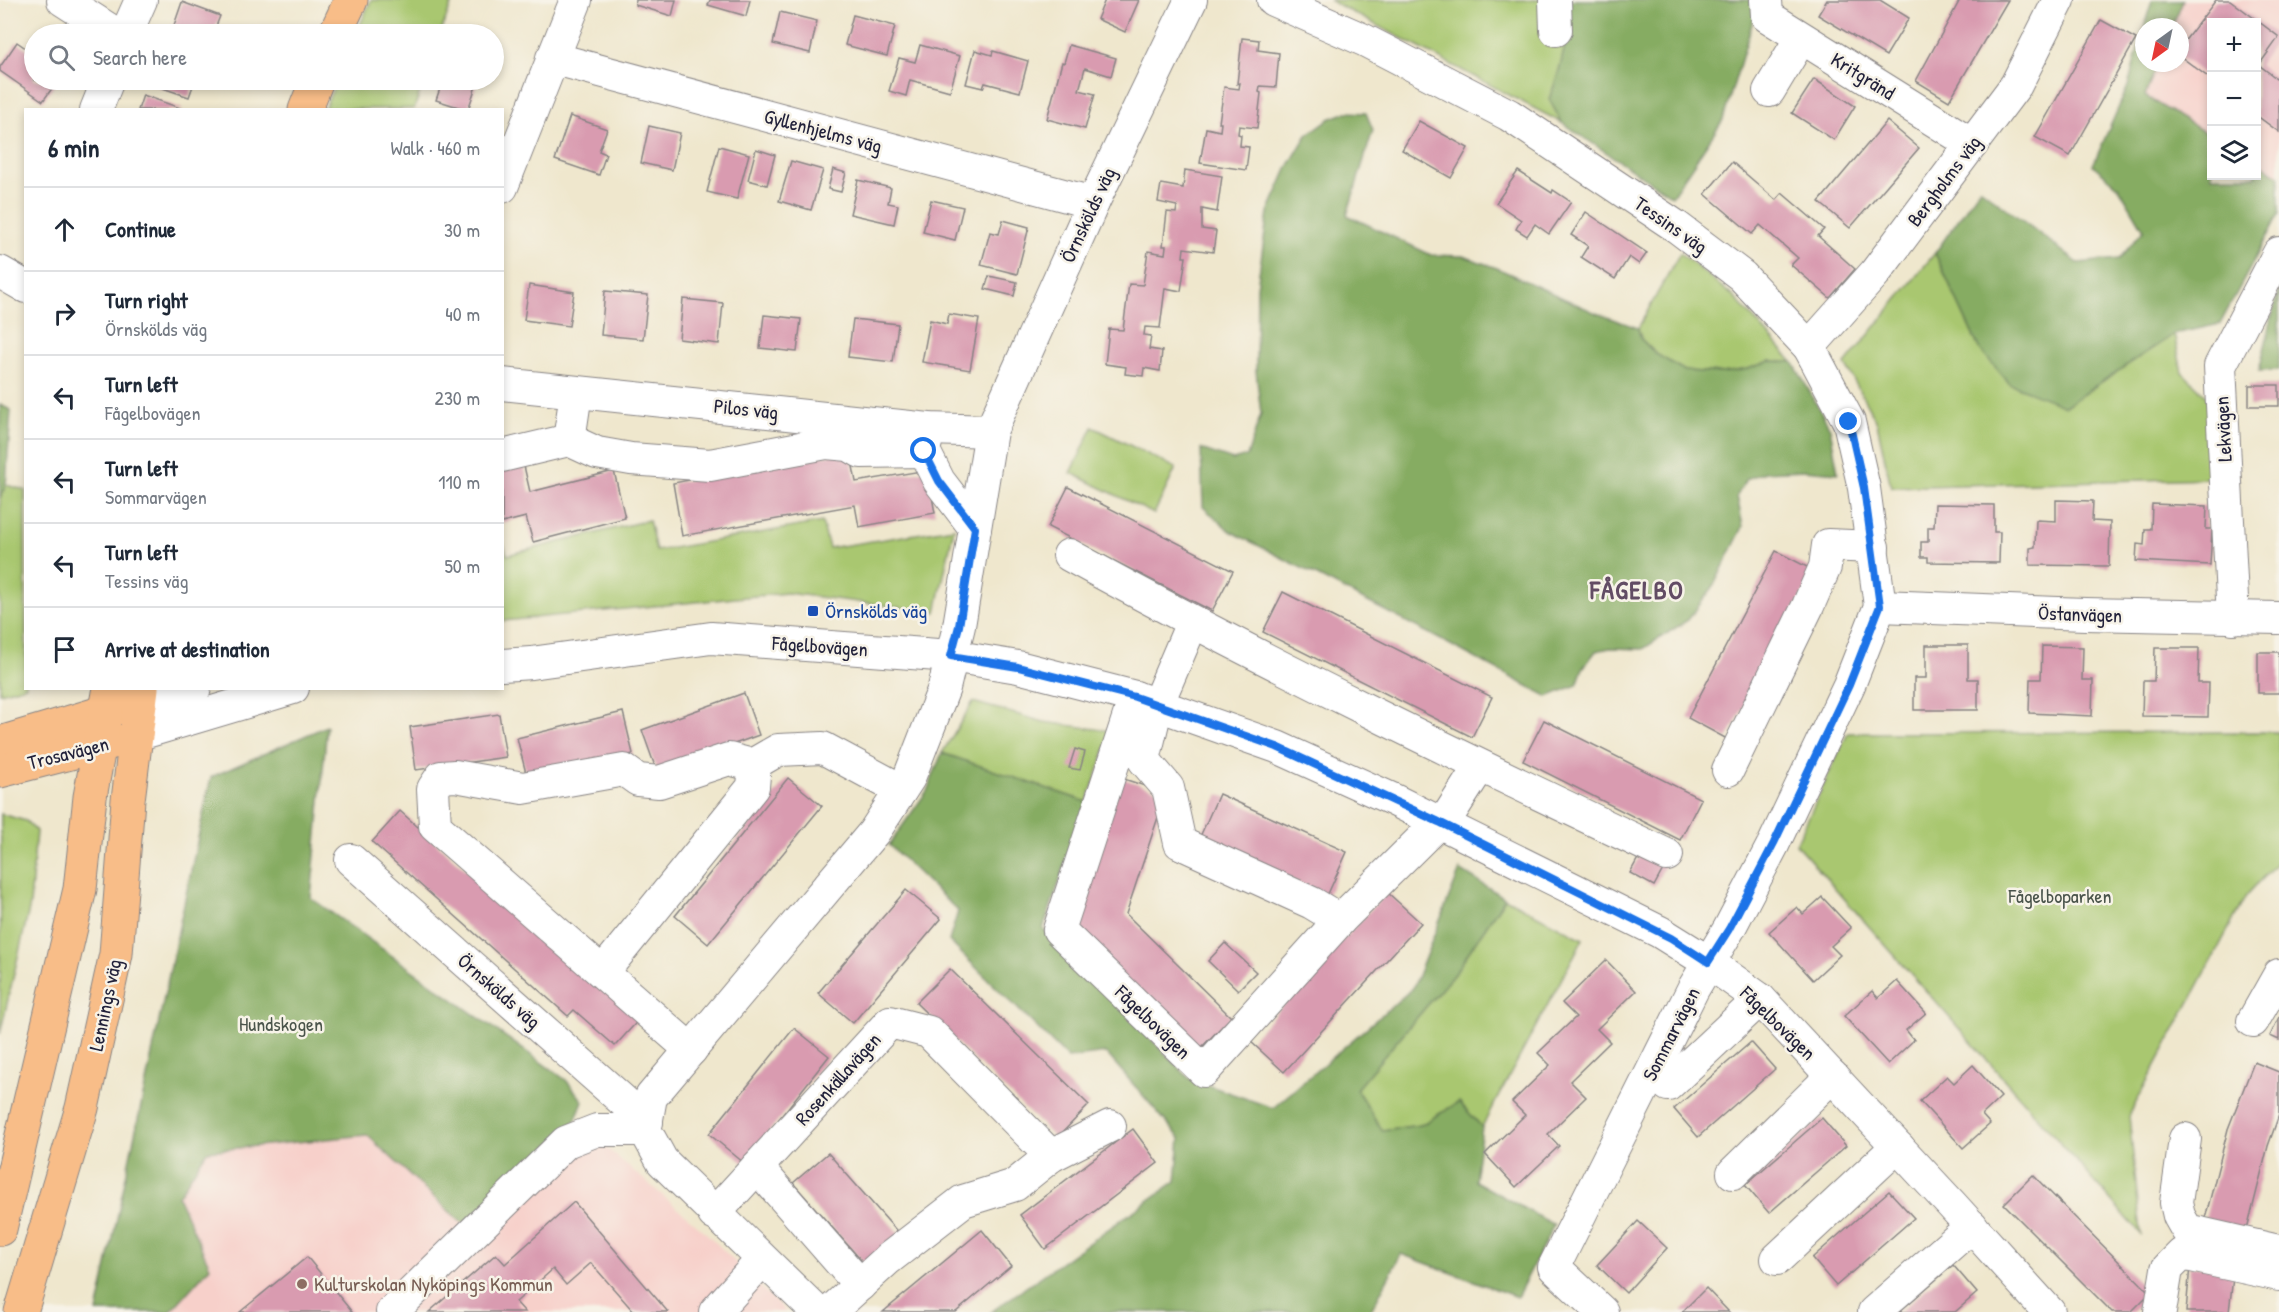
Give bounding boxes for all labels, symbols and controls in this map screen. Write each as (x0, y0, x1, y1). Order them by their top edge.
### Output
north arrow (2135, 18, 2189, 72)
map controls (2207, 18, 2261, 180)
button: + (2207, 18, 2261, 72)
search box (24, 24, 504, 90)
icon: search (45, 41, 78, 74)
text: Search here (93, 42, 187, 72)
street label: Kritgränd (1826, 45, 1901, 106)
button: − (2207, 72, 2261, 126)
street label: Gyllenhjelms väg (761, 102, 885, 159)
button: layers (2207, 126, 2261, 180)
text: 6 min (48, 130, 100, 165)
street label: Bergholms väg (1901, 130, 1987, 232)
text: Walk · 460 m (390, 134, 480, 161)
street label: Örnskölds väg (1054, 163, 1121, 267)
street label: Tessins väg (1629, 190, 1713, 260)
icon: ahead (48, 213, 81, 246)
text: Continue (105, 214, 176, 244)
text: 30 m (444, 216, 480, 243)
text: Turn right (105, 285, 188, 315)
icon: right (48, 297, 81, 330)
text: 40 m (445, 300, 480, 327)
text: Örnskölds väg (105, 315, 207, 342)
text: Turn left (105, 369, 178, 399)
icon: left (48, 381, 81, 414)
text: 230 m (435, 384, 480, 411)
street label: Pilos väg (713, 392, 780, 425)
street label: Lekvägen (2207, 396, 2238, 462)
text: Fågelbovägen (105, 399, 201, 426)
route end (1835, 408, 1861, 434)
route start (910, 437, 936, 463)
text: Turn left (105, 453, 178, 483)
icon: left (48, 465, 81, 498)
text: 110 m (438, 468, 480, 495)
text: Sommarvägen (105, 483, 207, 510)
text: Turn left (105, 537, 178, 567)
icon: left (48, 549, 81, 582)
text: 50 m (444, 552, 480, 579)
text: Tessins väg (105, 567, 188, 594)
district label: FÅGELBO (1589, 572, 1684, 607)
place label: Örnskölds väg (825, 597, 927, 624)
street label: Östanvägen (2037, 599, 2123, 628)
marker: Örnskölds väg (806, 604, 820, 618)
street label: Fågelbovägen (770, 629, 869, 662)
icon: arrive (48, 633, 81, 666)
text: Arrive at destination (105, 634, 270, 664)
street label: Trosavägen (25, 729, 111, 776)
park label: Fågelboparken (2007, 882, 2112, 909)
street label: Örnskölds väg (452, 947, 547, 1034)
street label: Lennings väg (82, 957, 127, 1053)
street label: Fågelbovägen (1109, 978, 1197, 1065)
street label: Fågelbovägen (1734, 979, 1822, 1066)
street label: Sommarvägen (1635, 982, 1706, 1085)
park label: Hundskogen (239, 1010, 323, 1037)
street label: Rosenkällavägen (789, 1026, 887, 1131)
place label: Kulturskolan Nyköpings Kommun (314, 1270, 553, 1297)
marker: Kulturskolan Nyköpings Kommun (295, 1277, 309, 1291)

